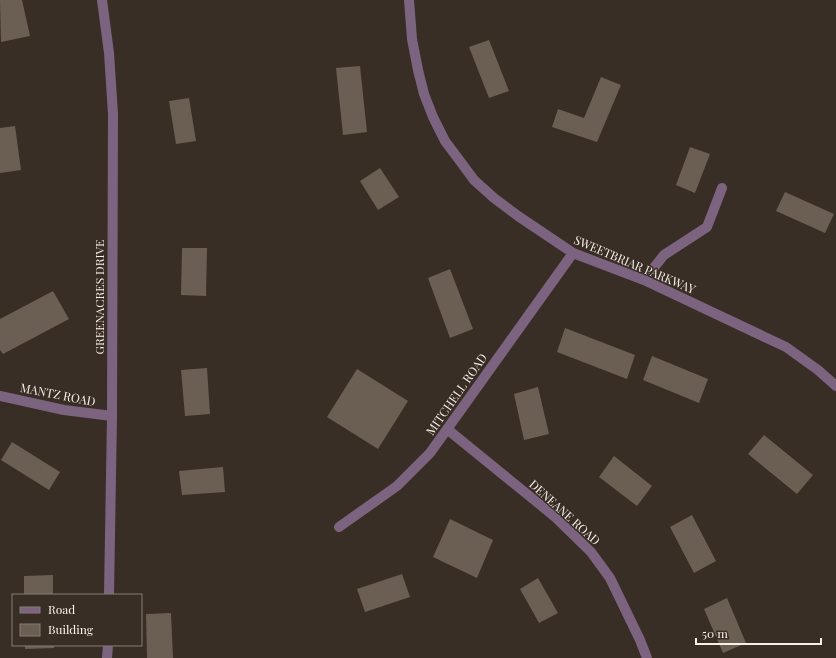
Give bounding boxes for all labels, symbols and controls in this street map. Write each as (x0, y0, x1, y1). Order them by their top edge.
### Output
street label: SWEETBRIAR PARKWAY (572, 231, 699, 297)
street label: GREENACRES DRIVE (91, 240, 107, 354)
street label: MITCHELL ROAD (422, 350, 490, 438)
street label: MANTZ ROAD (19, 379, 97, 409)
street label: DENEANE ROAD (526, 476, 604, 548)
legend (12, 594, 142, 646)
text: Road (48, 601, 75, 617)
scale bar (696, 620, 821, 646)
text: Building (48, 621, 94, 637)
text: 50 m (702, 625, 728, 641)

